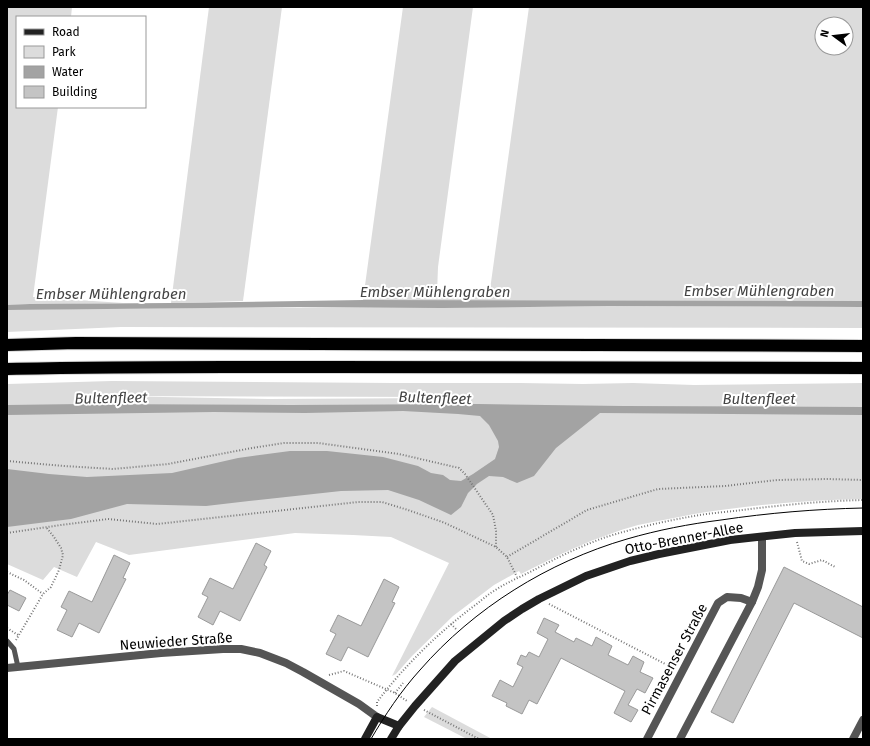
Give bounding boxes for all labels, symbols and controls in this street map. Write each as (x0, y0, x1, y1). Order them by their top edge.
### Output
legend (16, 16, 146, 108)
north arrow (814, 16, 854, 56)
text: Road (52, 25, 80, 39)
text: N (818, 28, 832, 39)
text: Park (52, 45, 76, 59)
text: Water (52, 65, 84, 79)
text: Building (52, 85, 98, 99)
water label: Embser Mühlengraben (684, 282, 834, 300)
water label: Embser Mühlengraben (360, 283, 510, 301)
water label: Embser Mühlengraben (36, 285, 186, 303)
water label: Bultenfleet (74, 388, 148, 408)
water label: Bultenfleet (398, 388, 472, 408)
water label: Bultenfleet (722, 390, 796, 408)
street label: Otto-Brenner-Allee (623, 519, 745, 558)
street label: Pirmasenser Straße (638, 601, 711, 718)
street label: Neuwieder Straße (119, 629, 233, 654)

